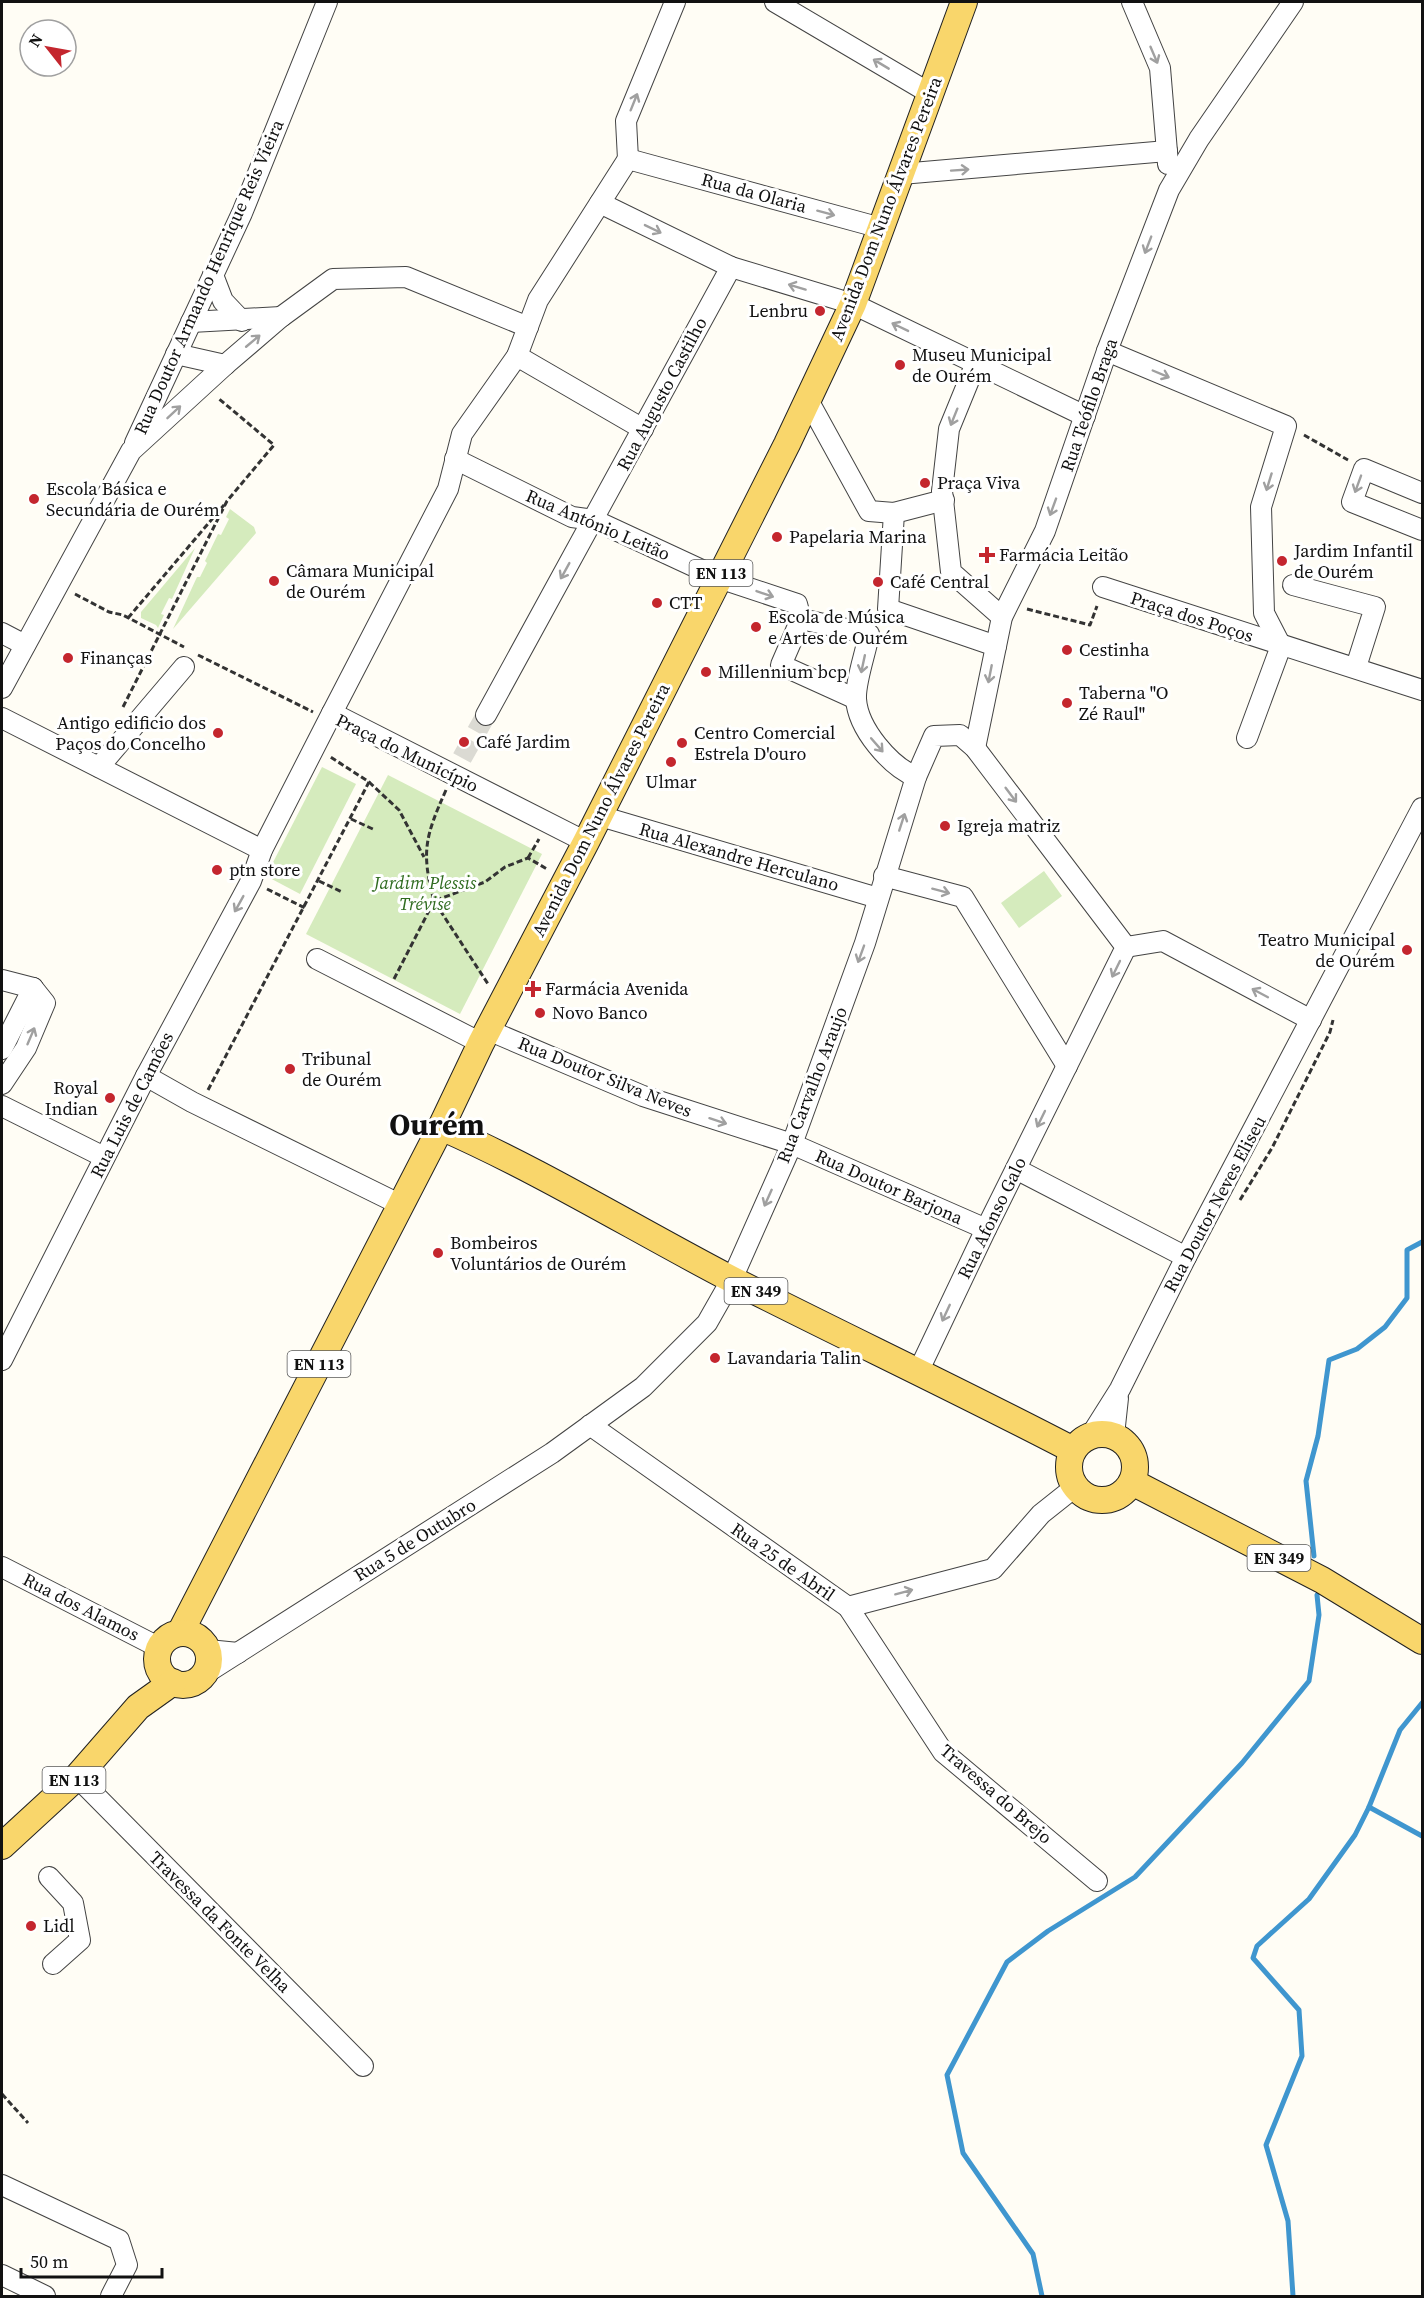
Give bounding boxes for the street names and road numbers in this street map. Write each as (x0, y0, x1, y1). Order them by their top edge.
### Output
street label: Avenida Dom Nuno Álvares Pereira (823, 72, 948, 345)
street label: Rua Doutor Armando Henrique Reis Vieira (128, 115, 290, 438)
street label: Rua da Olaria (699, 166, 810, 219)
street label: Rua Augusto Castilho (611, 313, 713, 475)
street label: Rua Teófilo Braga (1054, 334, 1123, 475)
street label: Rua António Leitão (522, 483, 674, 566)
road number: EN 113 (690, 560, 752, 586)
street label: Praça dos Poços (1127, 585, 1257, 648)
street label: Avenida Dom Nuno Álvares Pereira (526, 678, 676, 941)
street label: Praça do Município (332, 707, 483, 798)
street label: Rua Alexandre Herculano (636, 816, 842, 897)
street label: Rua Carvalho Araujo (770, 1003, 853, 1167)
street label: Rua Luis de Camões (84, 1027, 179, 1182)
street label: Rua Doutor Silva Neves (514, 1030, 696, 1123)
street label: Rua Doutor Neves Eliseu (1157, 1111, 1272, 1297)
street label: Rua Doutor Barjona (812, 1143, 968, 1231)
street label: Rua Afonso Galo (951, 1153, 1032, 1283)
road number: EN 349 (724, 1278, 788, 1304)
road number: EN 113 (288, 1351, 350, 1377)
street label: Rua 5 de Outubro (349, 1492, 481, 1587)
street label: Rua 25 de Abril (726, 1516, 840, 1607)
road number: EN 349 (1248, 1545, 1310, 1571)
street label: Rua dos Alamos (19, 1566, 144, 1647)
street label: Travessa do Brejo (935, 1738, 1058, 1849)
road number: EN 113 (42, 1767, 106, 1793)
street label: Travessa da Fonte Velha (144, 1845, 297, 1999)

